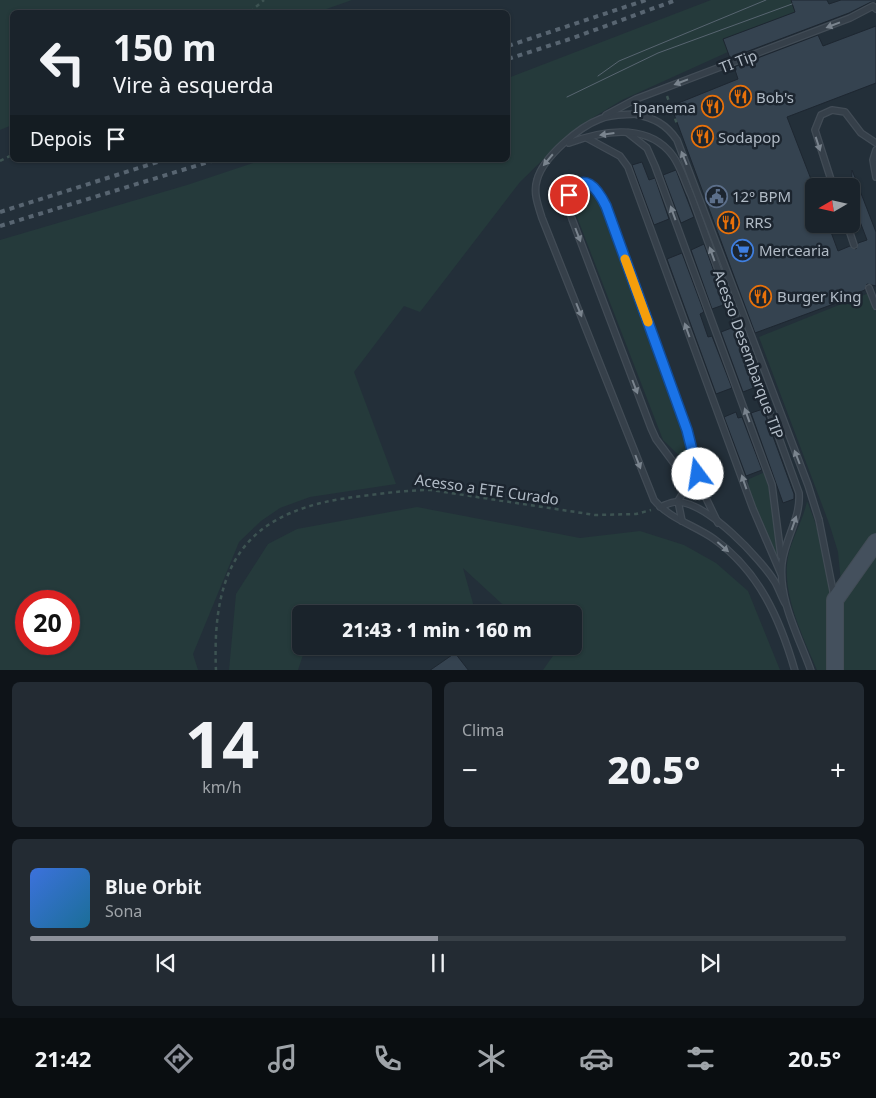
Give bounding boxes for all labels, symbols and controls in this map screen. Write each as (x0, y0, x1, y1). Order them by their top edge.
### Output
one-way arrow (825, 22, 840, 29)
text: 150 m (113, 24, 216, 71)
icon: left (30, 30, 95, 95)
street label: TI Tip (716, 45, 760, 77)
text: Vire à esquerda (113, 69, 274, 99)
one-way arrow (673, 79, 688, 86)
restaurant icon: Bob's (728, 85, 752, 109)
place label: Bob's (756, 87, 794, 107)
restaurant icon: Ipanema (700, 95, 724, 119)
place label: Ipanema (633, 97, 696, 117)
icon: arrive (102, 125, 130, 153)
restaurant icon: Sodapop (690, 125, 714, 149)
text: Depois (30, 126, 92, 152)
place label: Sodapop (718, 127, 780, 147)
one-way arrow (598, 130, 614, 138)
one-way arrow (815, 137, 823, 152)
one-way arrow (680, 150, 688, 165)
one-way arrow (542, 153, 553, 166)
pin (548, 174, 590, 216)
north arrow (805, 178, 860, 232)
map controls (805, 178, 860, 233)
icon: arrive (555, 181, 583, 209)
public building icon: 12º BPM (704, 184, 728, 208)
place label: 12º BPM (732, 186, 791, 206)
one-way arrow (669, 205, 677, 220)
restaurant icon: RRS (717, 210, 741, 234)
place label: RRS (745, 212, 772, 232)
one-way arrow (574, 228, 582, 243)
supermarket icon: Mercearia (731, 238, 755, 262)
place label: Mercearia (759, 240, 830, 260)
one-way arrow (708, 247, 715, 262)
street label: Acesso Desembarque TIP (709, 267, 789, 441)
restaurant icon: Burger King (749, 284, 773, 308)
place label: Burger King (777, 286, 862, 306)
one-way arrow (576, 303, 584, 318)
one-way arrow (683, 322, 691, 337)
one-way arrow (631, 380, 639, 395)
one-way arrow (743, 407, 750, 422)
position arrow (671, 447, 723, 499)
one-way arrow (793, 449, 801, 464)
one-way arrow (634, 455, 642, 470)
street label: Acesso a ETE Curado (414, 469, 560, 509)
one-way arrow (739, 475, 747, 490)
one-way arrow (791, 516, 799, 531)
one-way arrow (717, 541, 729, 553)
speed limit sign: 20 (15, 590, 80, 655)
text: 21:43 · 1 min · 160 m (342, 617, 532, 643)
text: 14 (185, 699, 259, 787)
text: Clima (462, 719, 504, 741)
text: 20.5° (608, 743, 700, 795)
text: − (462, 750, 478, 788)
text: + (830, 750, 846, 788)
text: km/h (202, 776, 242, 798)
text: Blue Orbit (105, 874, 201, 900)
text: Sona (105, 900, 142, 922)
icon: previous (152, 949, 180, 977)
icon: pause (424, 949, 452, 977)
icon: next (696, 949, 724, 977)
icon: directions (161, 1041, 196, 1076)
icon: music (265, 1041, 300, 1076)
icon: phone (370, 1041, 405, 1076)
icon: climate (474, 1041, 509, 1076)
icon: car (579, 1041, 614, 1076)
icon: filters (683, 1041, 718, 1076)
text: 21:42 (35, 1043, 91, 1073)
text: 20.5° (788, 1043, 841, 1073)

